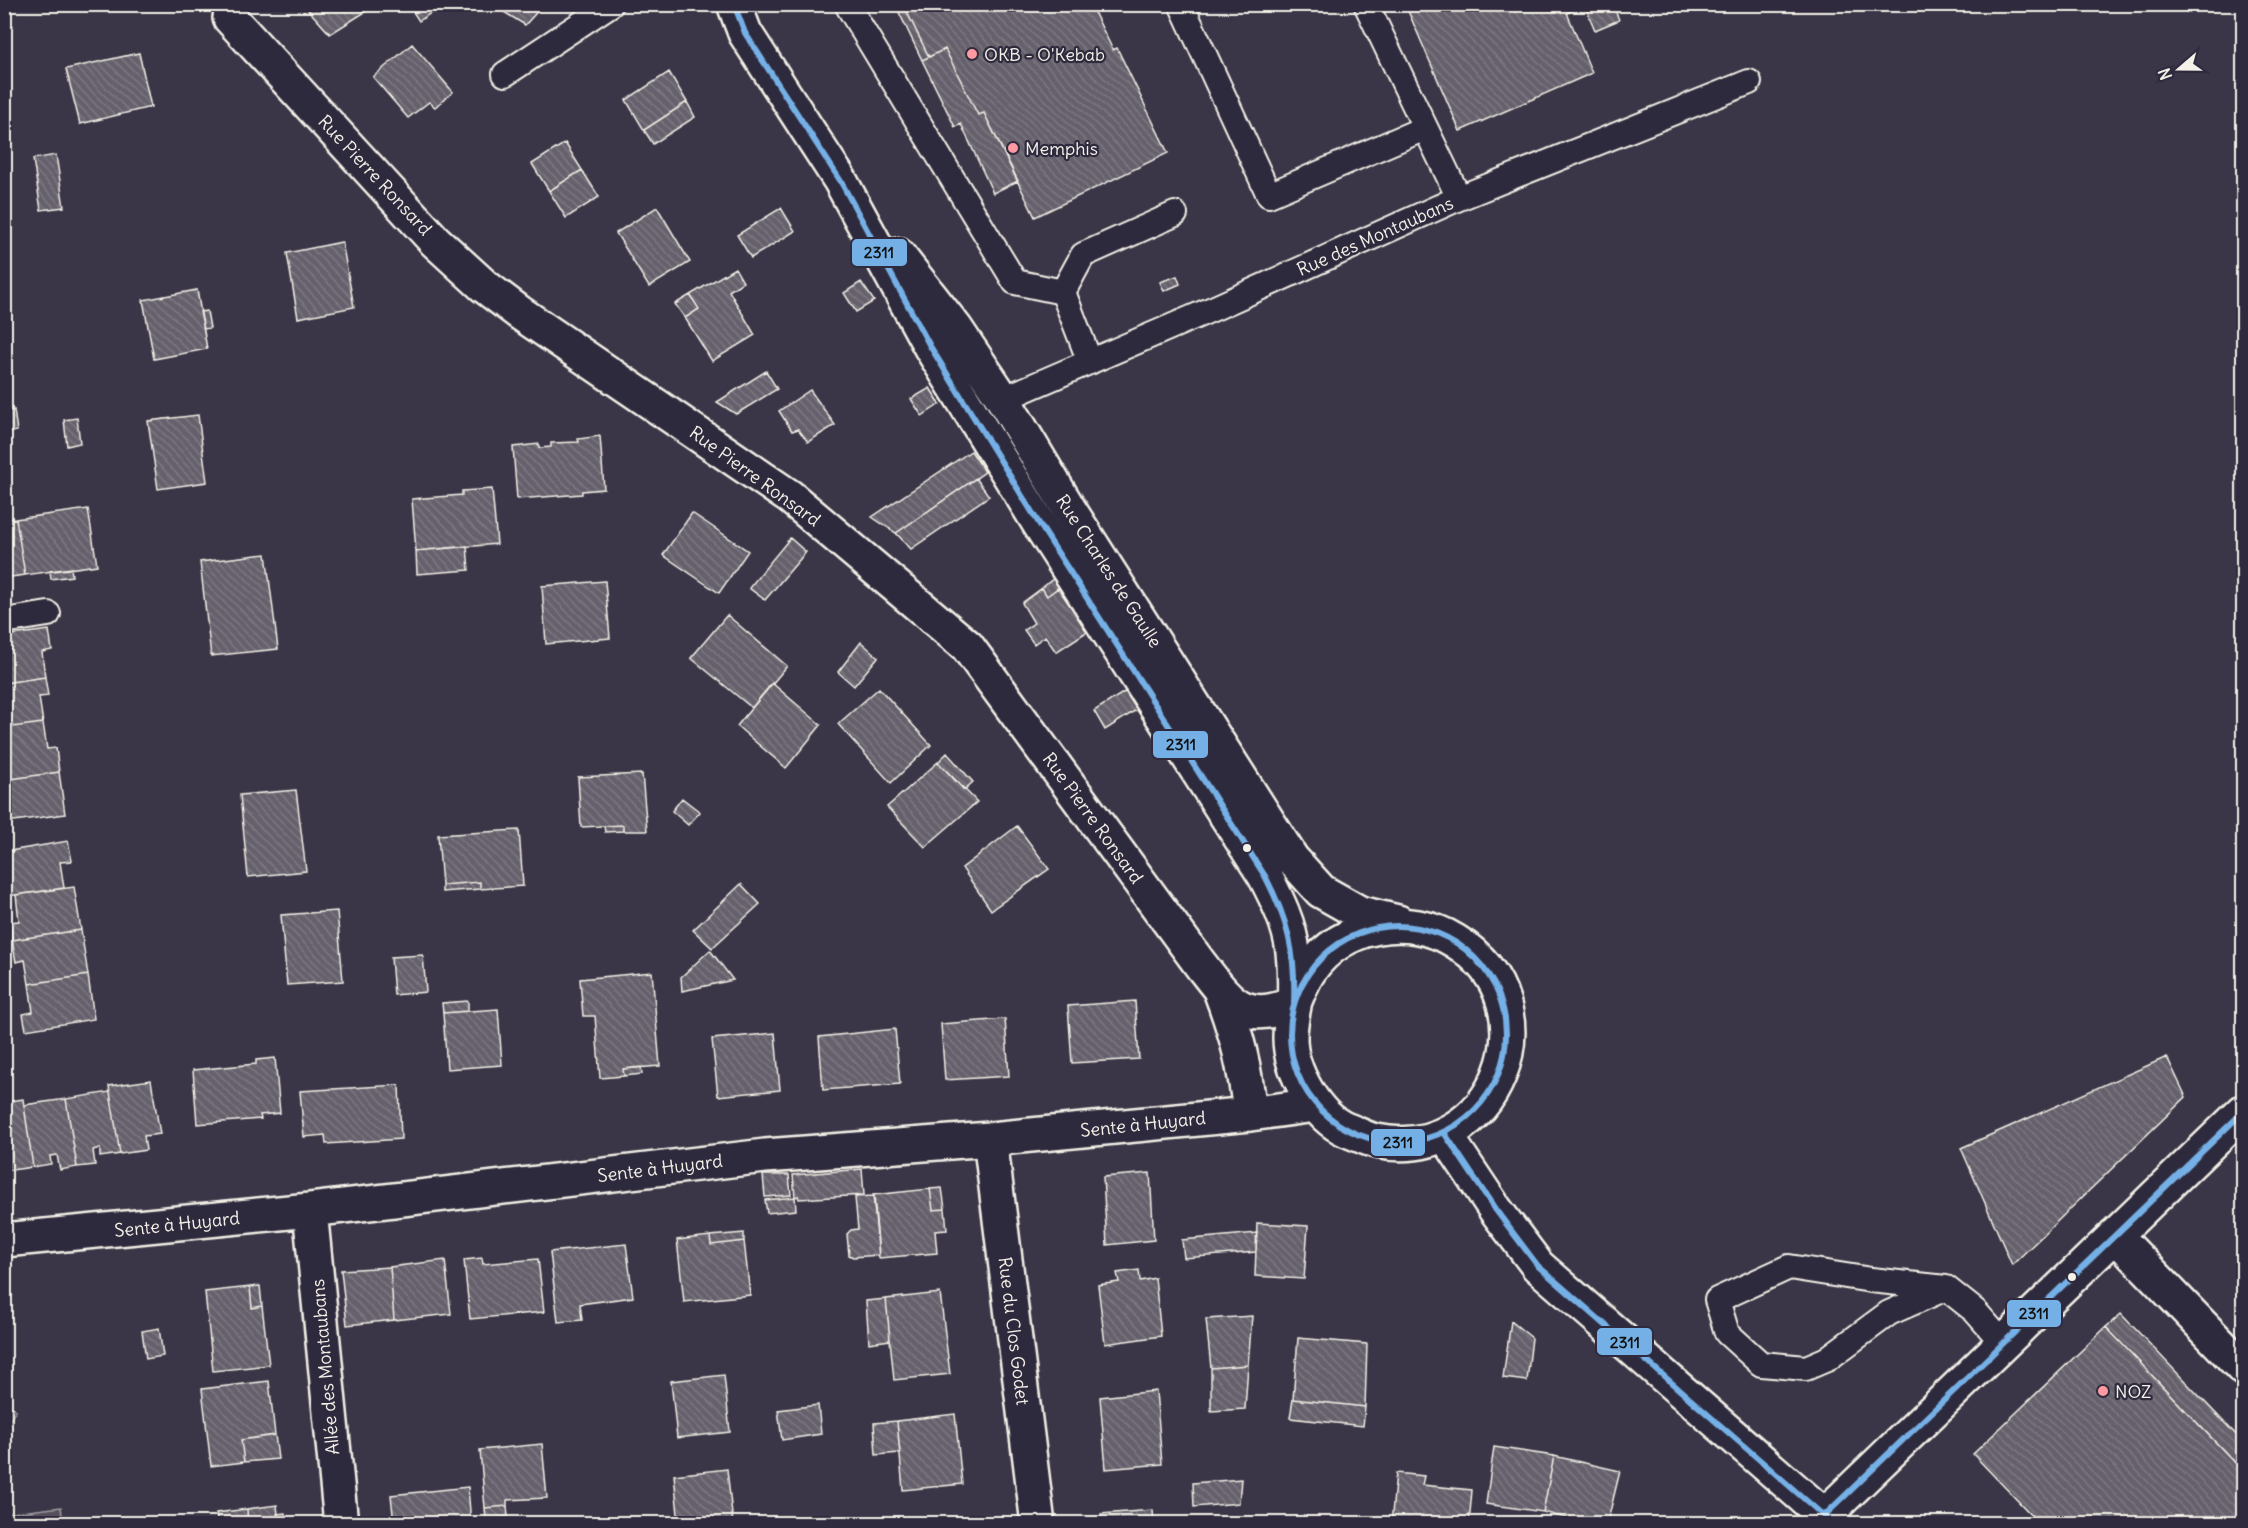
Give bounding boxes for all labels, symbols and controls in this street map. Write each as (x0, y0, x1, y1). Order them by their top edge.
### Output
north arrow (2149, 39, 2209, 99)
place label: OKB - O'Kebab (984, 43, 1105, 66)
marker: OKB - O'Kebab (965, 47, 979, 61)
text: N (2154, 66, 2176, 83)
street label: Rue Pierre Ronsard (313, 110, 437, 240)
place label: Memphis (1025, 137, 1098, 160)
marker: Memphis (1006, 141, 1020, 155)
street label: Rue des Montaubans (1293, 191, 1457, 281)
line badge: 2311 (851, 238, 908, 267)
text: 2311 (864, 242, 894, 262)
street label: Rue Pierre Ronsard (685, 421, 825, 532)
street label: Rue Charles de Gaulle (1051, 490, 1167, 652)
line badge: 2311 (1152, 730, 1209, 759)
text: 2311 (1166, 734, 1196, 754)
street label: Rue Pierre Ronsard (1038, 748, 1149, 888)
unlabelled marker (1241, 842, 1253, 854)
street label: Sente à Huyard (1079, 1106, 1207, 1142)
line badge: 2311 (1370, 1128, 1426, 1157)
text: 2311 (1383, 1132, 1413, 1152)
street label: Sente à Huyard (596, 1149, 724, 1187)
street label: Sente à Huyard (113, 1206, 241, 1242)
street label: Rue du Clos Godet (994, 1256, 1034, 1406)
unlabelled marker (2066, 1271, 2078, 1283)
street label: Allée des Montaubans (306, 1278, 344, 1456)
line badge: 2311 (2006, 1299, 2062, 1328)
text: 2311 (2019, 1303, 2049, 1323)
line badge: 2311 (1596, 1327, 1653, 1356)
text: 2311 (1610, 1332, 1640, 1352)
place label: NOZ (2115, 1380, 2151, 1403)
marker: NOZ (2096, 1384, 2110, 1398)

